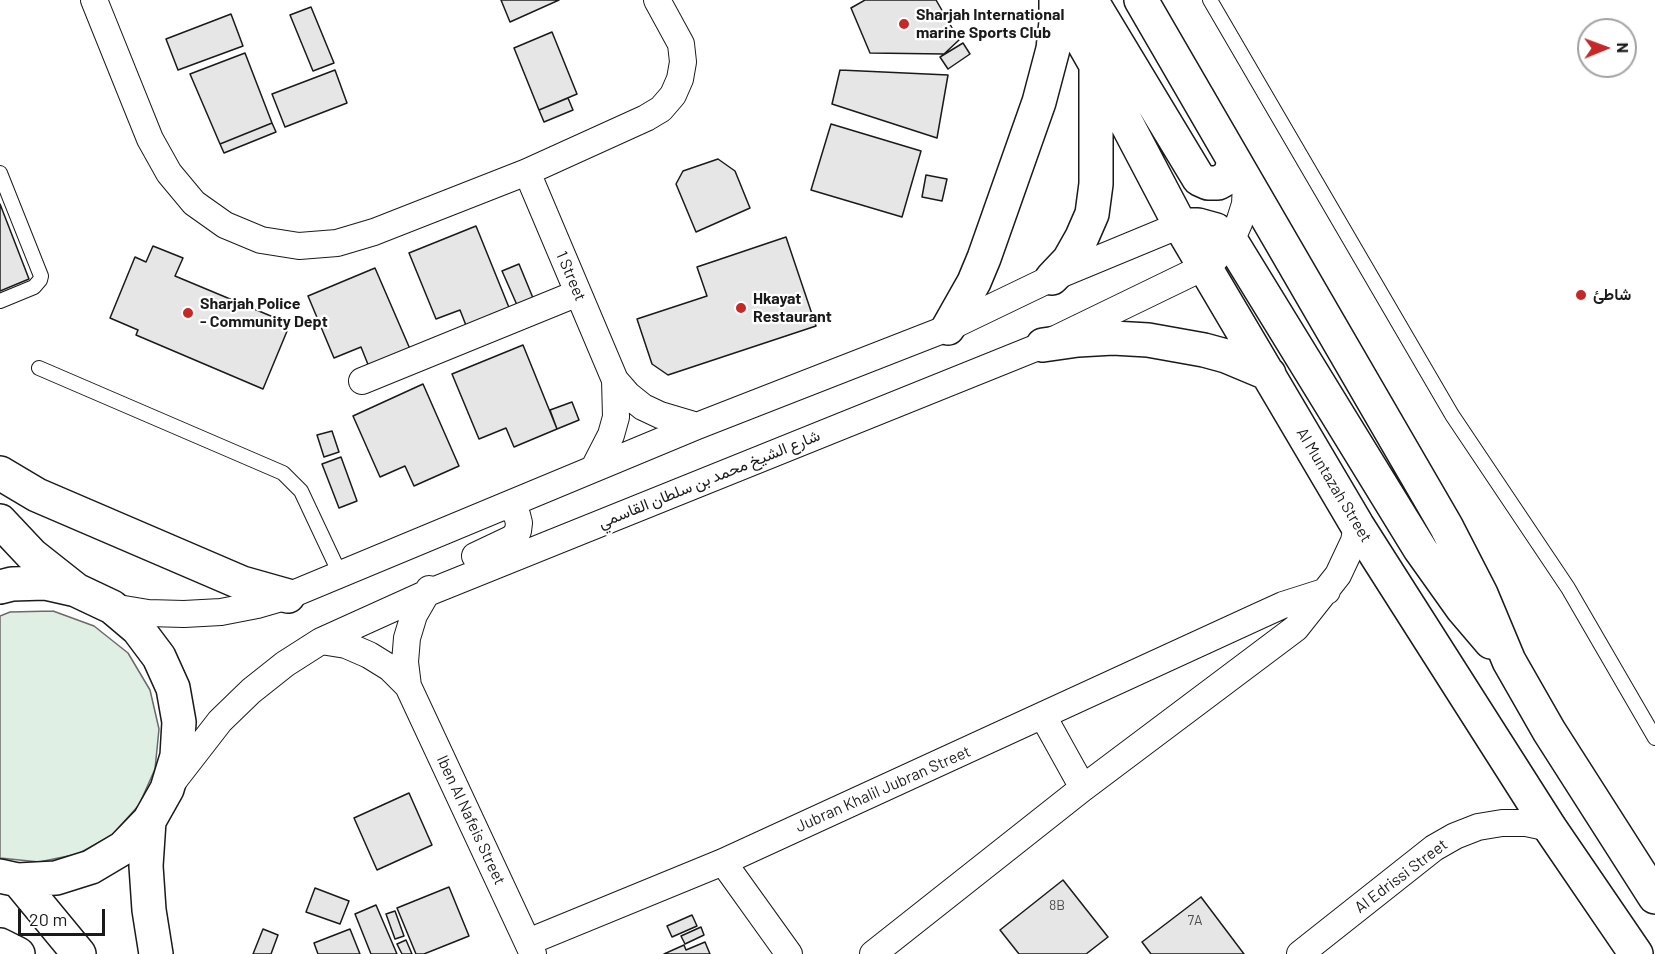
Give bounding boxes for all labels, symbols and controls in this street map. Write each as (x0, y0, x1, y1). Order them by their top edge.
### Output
place label: Sharjah International marine Sports Club (916, 5, 1064, 43)
marker: Sharjah International marine Sports Club (897, 17, 911, 31)
north arrow (1577, 18, 1637, 78)
text: N (1614, 42, 1633, 53)
street label: 1 Street (552, 248, 590, 304)
place label: شاطئ (1593, 285, 1631, 305)
marker: شاطئ (1574, 288, 1588, 302)
place label: Hkayat Restaurant (753, 289, 832, 327)
place label: Sharjah Police - Community Dept (200, 294, 328, 332)
marker: Hkayat Restaurant (734, 301, 748, 315)
marker: Sharjah Police - Community Dept (181, 306, 195, 320)
street label: Al Muntazah Street (1292, 424, 1376, 546)
street label: شارع الشيخ محمد بن سلطان القاسمي (595, 426, 823, 532)
street label: Jubran Khalil Jubran Street (793, 742, 973, 836)
street label: Iben Al Nafeis Street (433, 752, 509, 888)
street label: Al Edrissi Street (1351, 835, 1451, 917)
scale bar (21, 897, 108, 935)
house number: 8B (1049, 897, 1065, 913)
text: 20 m (29, 908, 67, 930)
house number: 7A (1187, 912, 1203, 928)

